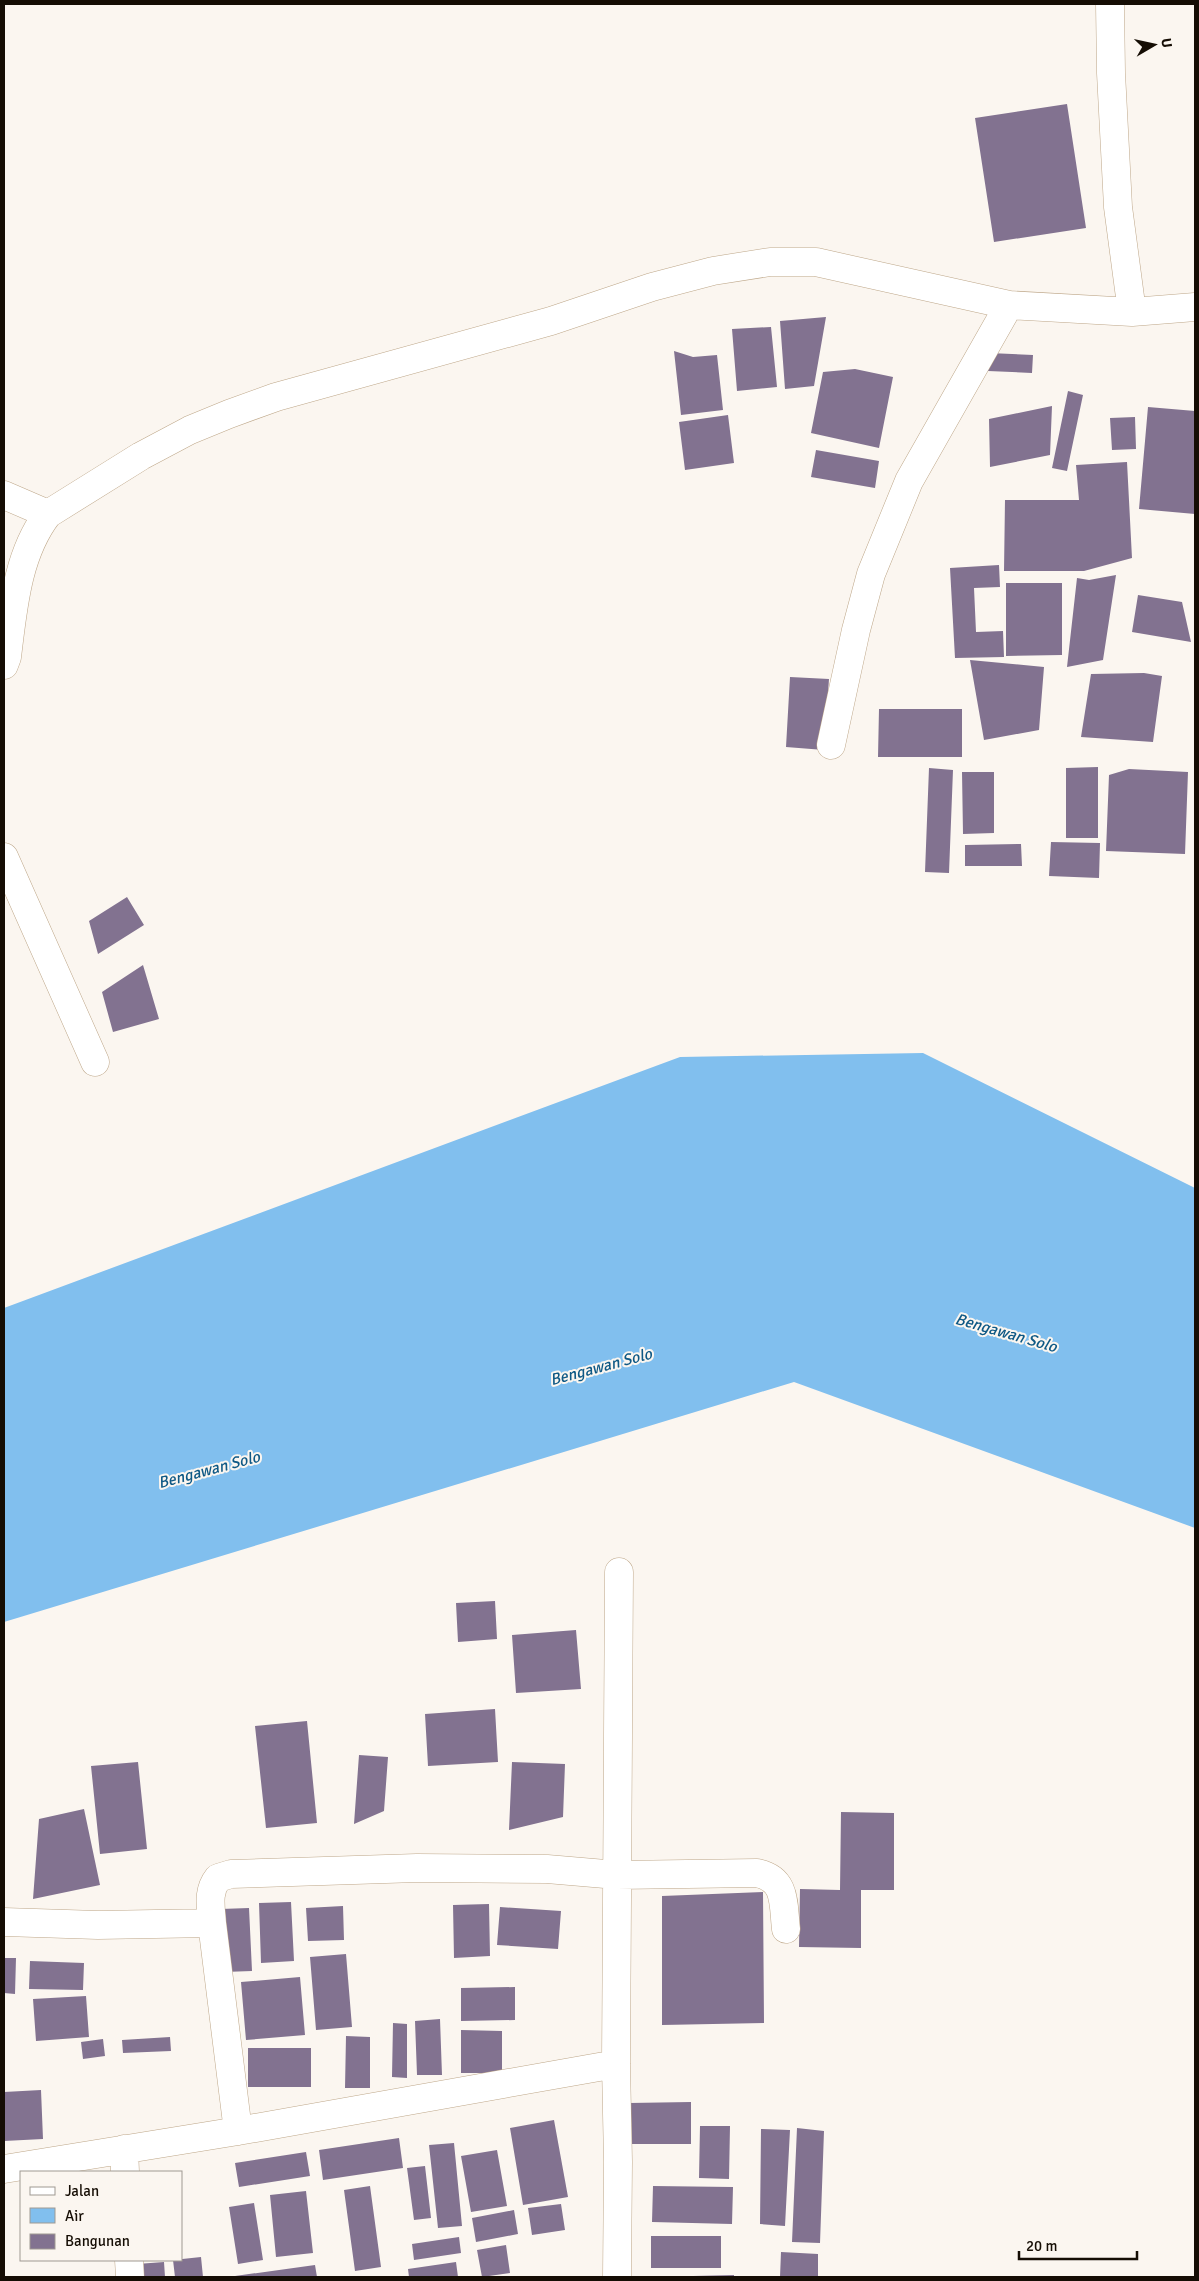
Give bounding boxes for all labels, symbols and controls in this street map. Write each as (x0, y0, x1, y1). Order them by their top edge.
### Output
north arrow (1129, 20, 1179, 70)
text: U (1157, 37, 1175, 49)
water label: Bengawan Solo (953, 1309, 1060, 1357)
water label: Bengawan Solo (548, 1344, 655, 1390)
water label: Bengawan Solo (156, 1447, 263, 1493)
legend (20, 2171, 182, 2261)
text: Jalan (65, 2182, 99, 2200)
text: Air (65, 2207, 84, 2225)
scale bar (1019, 2228, 1136, 2260)
text: Bangunan (65, 2232, 130, 2250)
text: 20 m (1026, 2237, 1057, 2255)

